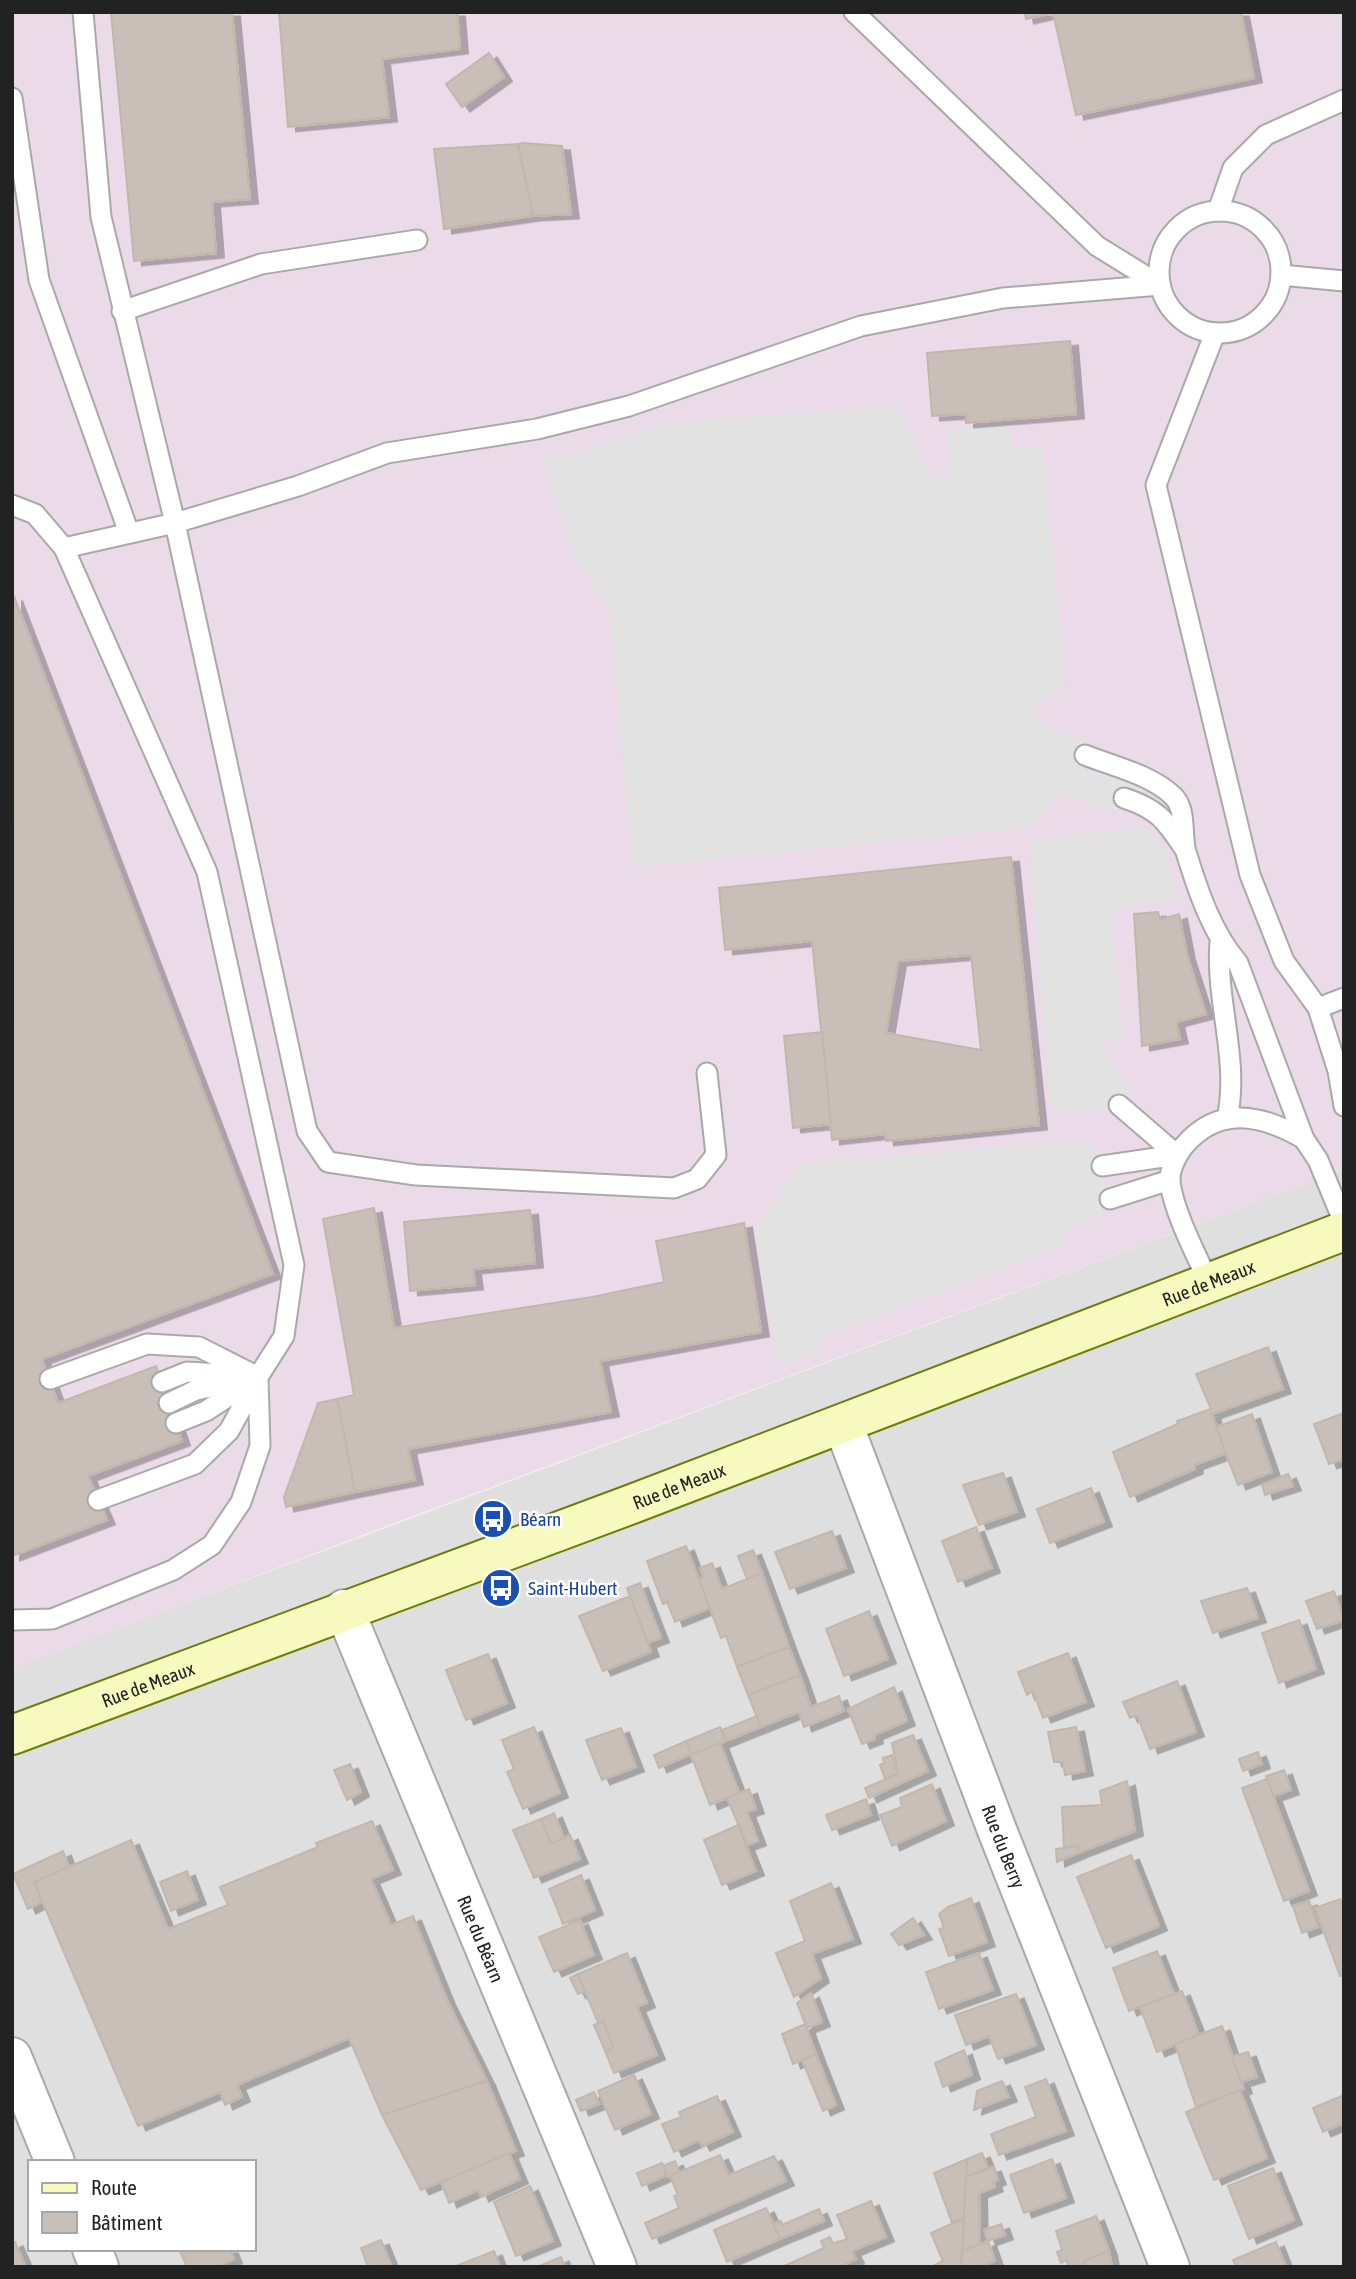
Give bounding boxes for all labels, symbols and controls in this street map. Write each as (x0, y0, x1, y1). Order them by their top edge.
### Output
street label: Rue de Meaux (1159, 1255, 1258, 1311)
street label: Rue de Meaux (630, 1458, 729, 1514)
bus stop icon: Béarn (472, 1498, 514, 1540)
place label: Béarn (520, 1508, 561, 1530)
bus stop icon: Saint-Hubert (480, 1567, 522, 1609)
place label: Saint-Hubert (528, 1577, 617, 1599)
street label: Rue de Meaux (98, 1657, 198, 1712)
street label: Rue du Berry (978, 1802, 1030, 1891)
street label: Rue du Béarn (453, 1892, 509, 1985)
legend (28, 2160, 256, 2251)
text: Route (91, 2175, 137, 2199)
text: Bâtiment (91, 2210, 162, 2234)

